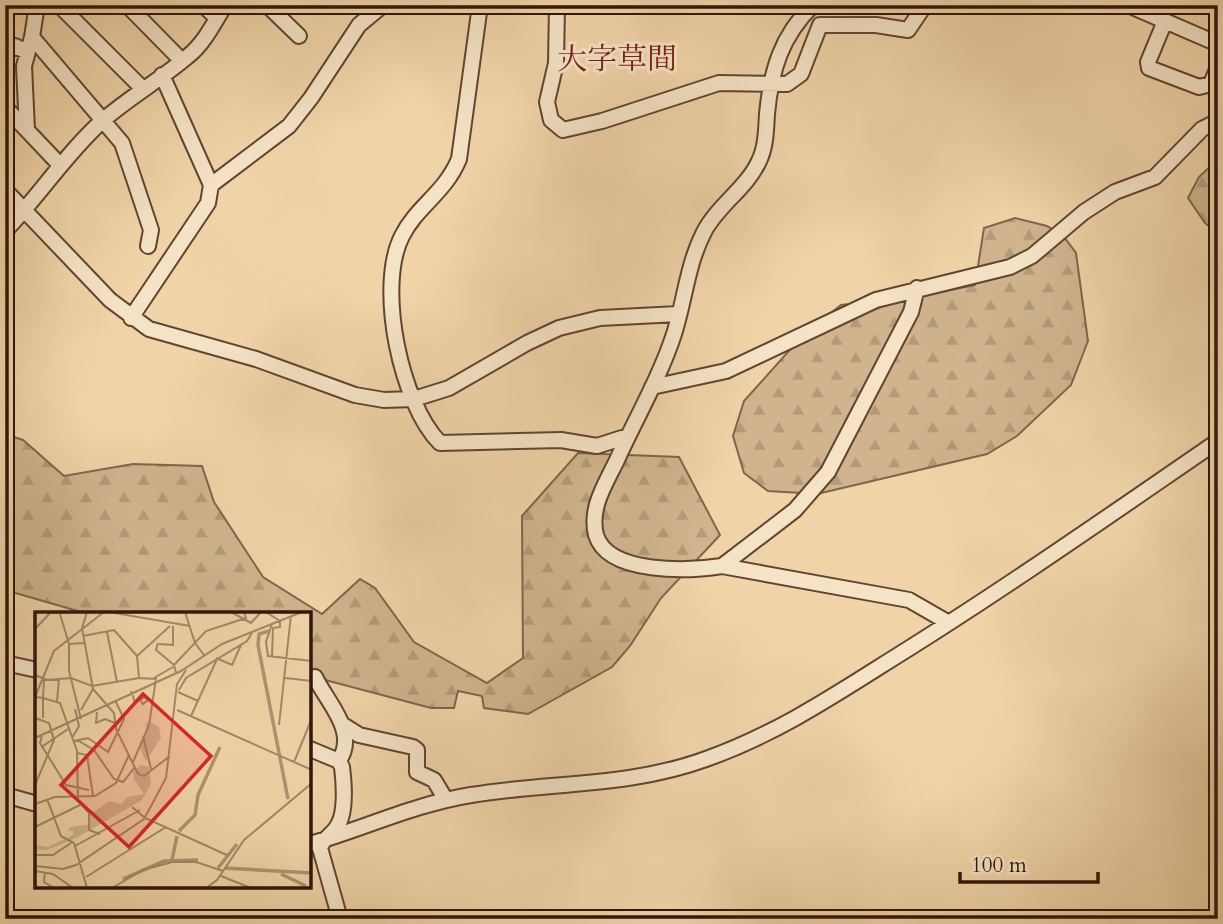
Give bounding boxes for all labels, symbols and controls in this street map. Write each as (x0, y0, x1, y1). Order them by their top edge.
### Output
district label: 大字草間 (557, 39, 677, 80)
inset map (35, 612, 312, 889)
scale bar (960, 840, 1099, 884)
text: 100 m (971, 851, 1027, 880)

